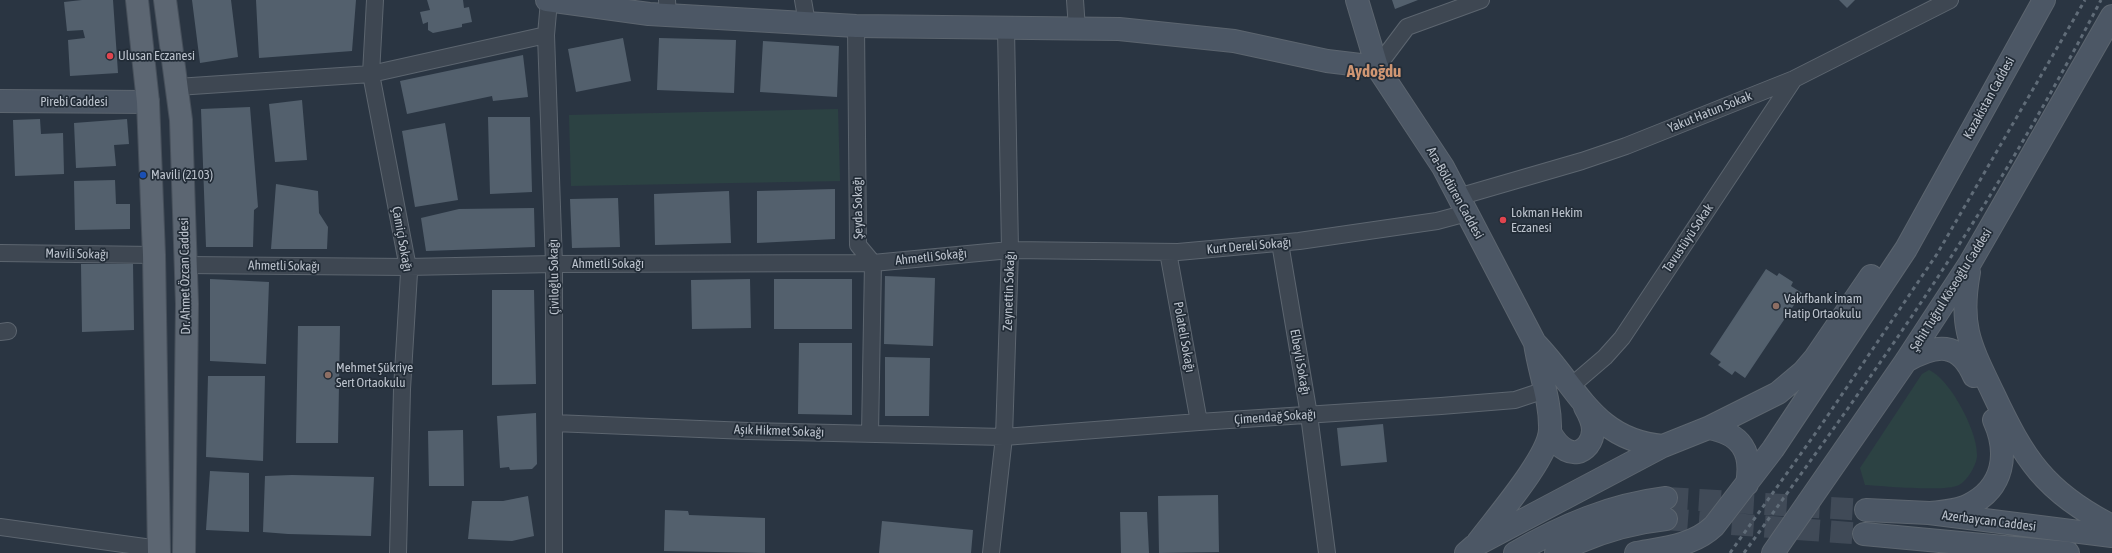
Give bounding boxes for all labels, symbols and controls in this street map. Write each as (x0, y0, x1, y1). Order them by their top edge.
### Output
place label: Ulusan Eczanesi (118, 48, 195, 64)
marker: Ulusan Eczanesi (105, 51, 115, 61)
street label: Kazakistan Caddesi (1960, 54, 2018, 142)
district label: Aydoğdu (1347, 62, 1401, 82)
street label: Yakut Hatun Sokak (1666, 88, 1754, 136)
street label: Pirebi Caddesi (40, 94, 108, 110)
street label: Ara-Böldüren Caddesi (1423, 144, 1487, 242)
place label: Mavili (2103) (151, 167, 213, 183)
marker: Mavili (2103) (138, 170, 148, 180)
street label: Şeyda Sokağı (850, 177, 866, 239)
street label: Tavustüyü Sokak (1659, 201, 1717, 275)
street label: Çamiçi Sokağı (389, 205, 415, 273)
place label: Lokman Hekim Eczanesi (1511, 205, 1582, 236)
marker: Lokman Hekim Eczanesi (1498, 215, 1508, 225)
street label: Dr. Ahmet Özcan Caddesi (176, 217, 194, 335)
street label: Şehit Tuğrul Köseoğlu Caddesi (1907, 226, 1995, 354)
street label: Kurt Dereli Sokağı (1206, 235, 1292, 257)
street label: Çiviloğlu Sokağı (546, 239, 562, 315)
street label: Ahmetli Sokağı (894, 245, 968, 269)
street label: Mavili Sokağı (45, 246, 109, 262)
street label: Zeynettin Sokağı (1000, 251, 1018, 331)
street label: Ahmetli Sokağı (572, 256, 644, 272)
street label: Ahmetli Sokağı (248, 258, 320, 274)
place label: Vakıfbank İmam Hatip Ortaokulu (1784, 291, 1862, 322)
street label: Polateli Sokağı (1170, 300, 1198, 374)
marker: Vakıfbank İmam Hatip Ortaokulu (1771, 301, 1781, 311)
street label: Elbeyli Sokağı (1287, 328, 1313, 396)
place label: Mehmet Şükriye Sert Ortaokulu (336, 360, 413, 391)
marker: Mehmet Şükriye Sert Ortaokulu (323, 370, 333, 380)
street label: Çimendağ Sokağı (1234, 406, 1316, 428)
street label: Aşık Hikmet Sokağı (734, 422, 824, 440)
street label: Azerbaycan Caddesi (1941, 507, 2037, 535)

